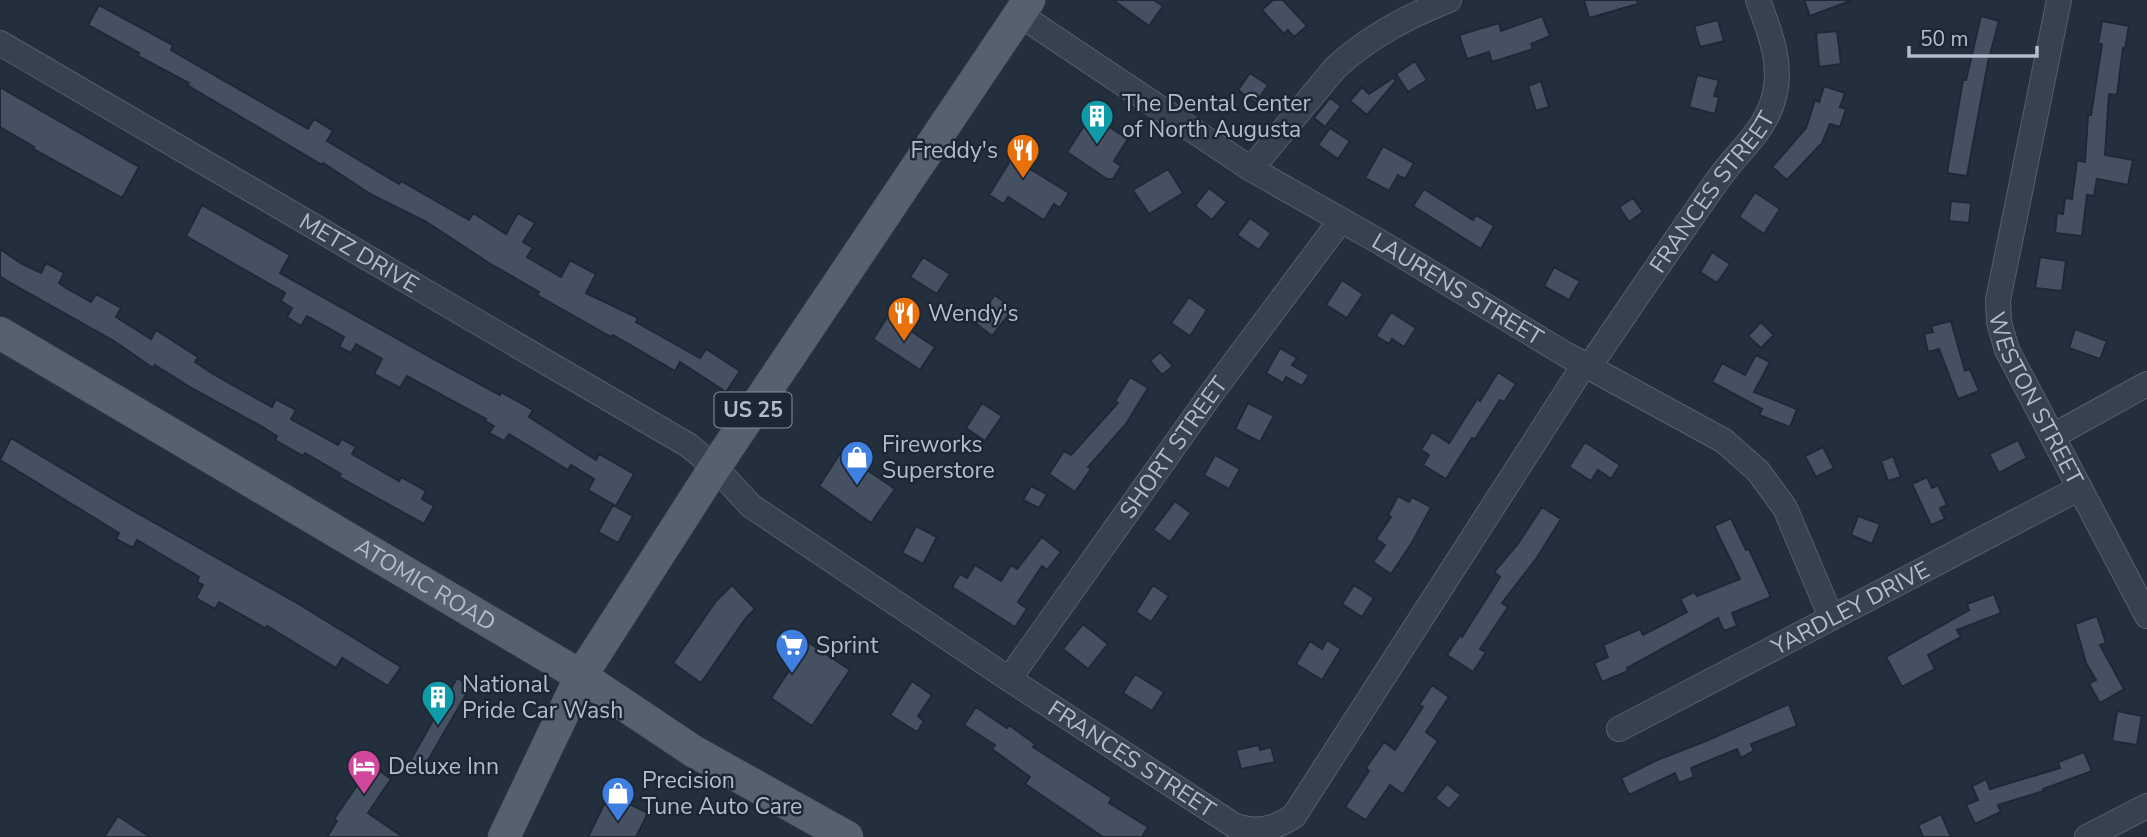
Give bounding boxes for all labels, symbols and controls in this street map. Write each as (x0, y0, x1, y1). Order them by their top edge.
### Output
scale bar (1909, 14, 2037, 58)
text: 50 m (1920, 25, 1969, 53)
place label: The Dental Center of North Augusta (1122, 88, 1312, 145)
building icon: The Dental Center of North Augusta (1078, 97, 1116, 146)
street label: FRANCES STREET (1642, 106, 1782, 279)
restaurant icon: Freddy's (1004, 131, 1042, 180)
place label: Freddy's (911, 135, 998, 166)
street label: METZ DRIVE (294, 206, 425, 300)
street label: LAURENS STREET (1367, 225, 1549, 353)
restaurant icon: Wendy's (885, 294, 923, 343)
place label: Wendy's (928, 298, 1019, 329)
street label: WESTON STREET (1981, 308, 2091, 490)
street label: SHORT STREET (1112, 370, 1235, 525)
road number: US 25 (714, 392, 792, 428)
place label: Fireworks Superstore (882, 429, 995, 486)
shop icon: Fireworks Superstore (838, 438, 876, 487)
street label: ATOMIC ROAD (349, 530, 502, 638)
street label: YARDLEY DRIVE (1765, 554, 1935, 663)
supermarket icon: Sprint (773, 626, 811, 675)
place label: Sprint (816, 630, 879, 661)
place label: National Pride Car Wash (462, 669, 623, 726)
building icon: National Pride Car Wash (419, 678, 457, 727)
street label: FRANCES STREET (1042, 693, 1222, 825)
hotel icon: Deluxe Inn (345, 747, 383, 796)
place label: Deluxe Inn (388, 751, 499, 782)
place label: Precision Tune Auto Care (642, 765, 802, 822)
shop icon: Precision Tune Auto Care (599, 774, 637, 823)

